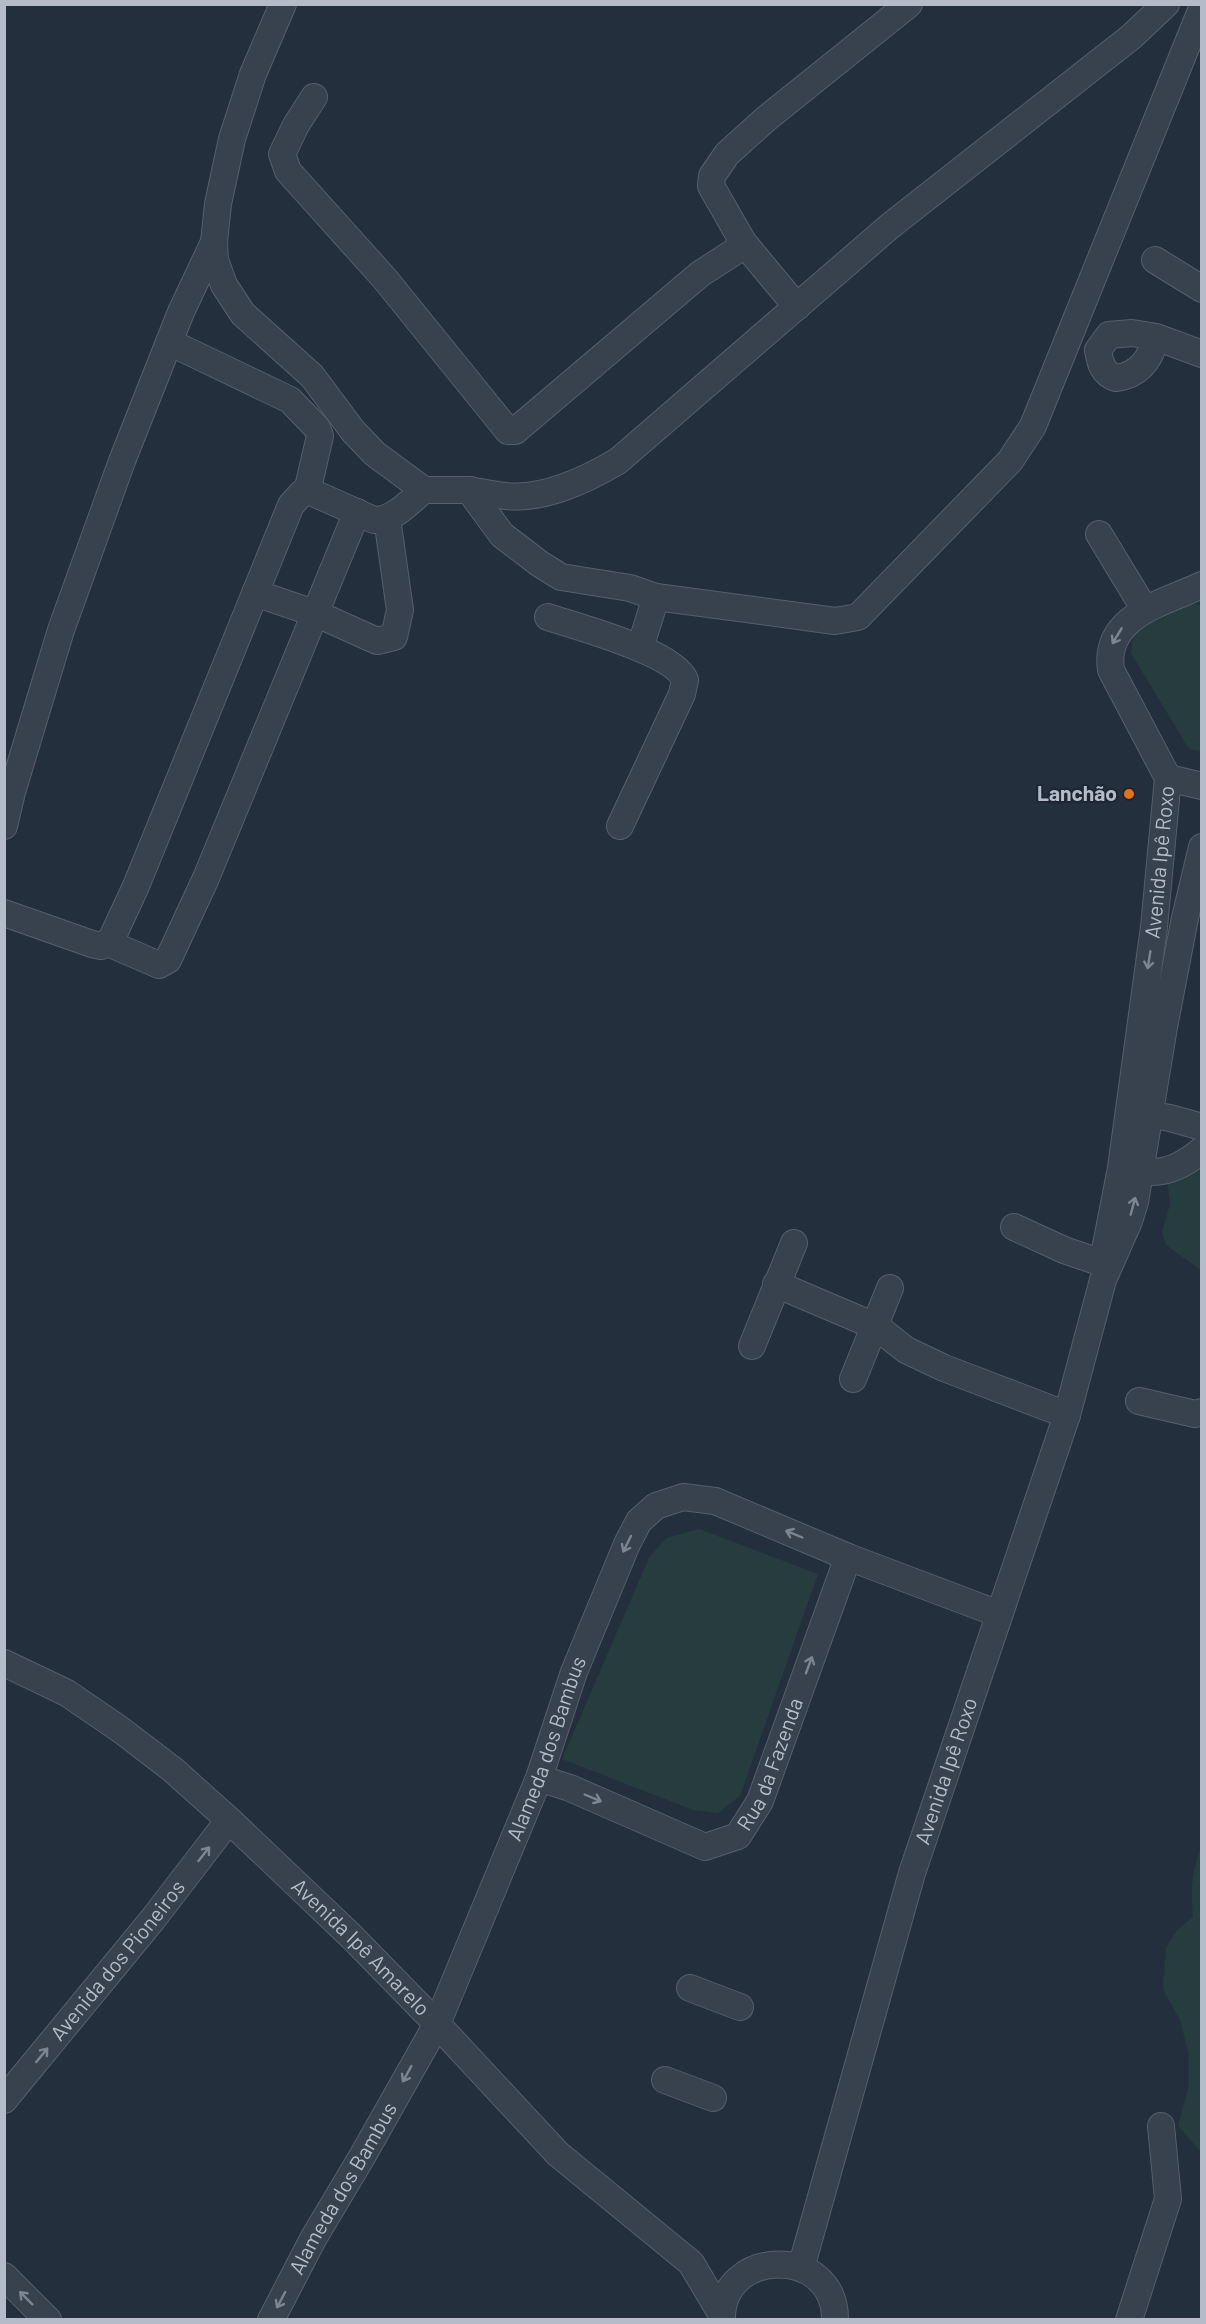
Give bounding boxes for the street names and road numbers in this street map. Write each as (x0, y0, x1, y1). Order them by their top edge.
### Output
street label: Avenida Ipê Roxo (1139, 784, 1178, 940)
street label: Alameda dos Bambus (500, 1652, 590, 1844)
street label: Rua da Fazenda (731, 1694, 807, 1835)
street label: Avenida Ipê Roxo (909, 1694, 982, 1847)
street label: Avenida Ipê Amarelo (287, 1873, 436, 2020)
street label: Avenida dos Pioneiros (44, 1875, 189, 2045)
street label: Alameda dos Bambus (283, 2097, 401, 2278)

